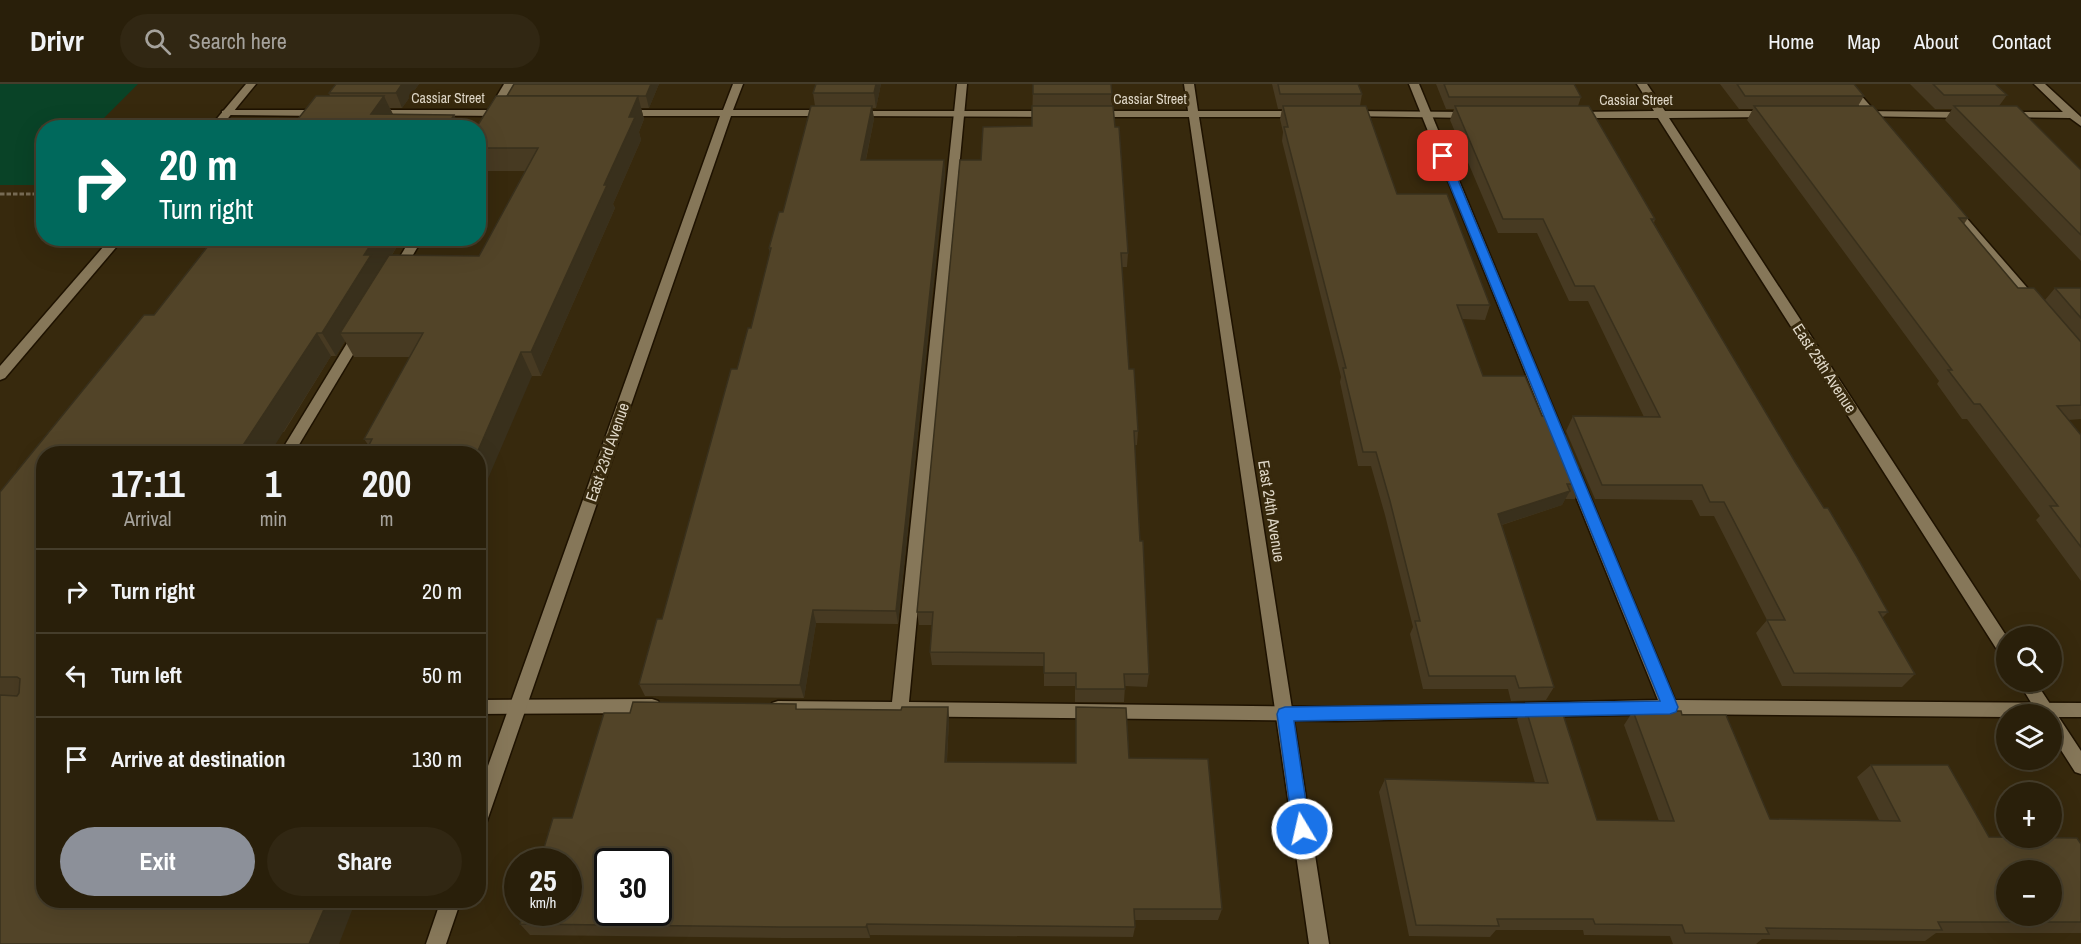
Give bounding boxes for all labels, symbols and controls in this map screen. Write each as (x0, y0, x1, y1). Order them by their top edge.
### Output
search box (120, 14, 540, 68)
text: Drivr (30, 22, 84, 60)
icon: search (141, 25, 174, 58)
text: Search here (189, 26, 287, 56)
text: Home (1768, 27, 1814, 56)
text: Map (1847, 27, 1881, 56)
text: About (1914, 27, 1959, 56)
text: Contact (1992, 27, 2051, 56)
street label: Cassiar Street (411, 89, 485, 107)
street label: Cassiar Street (1113, 90, 1187, 108)
street label: Cassiar Street (1599, 91, 1673, 109)
pin (1417, 130, 1468, 181)
text: 20 m (159, 137, 238, 193)
icon: arrive (1426, 139, 1459, 172)
icon: right (60, 144, 138, 222)
text: Turn right (159, 191, 253, 227)
street label: East 25th Avenue (1788, 319, 1862, 417)
street label: East 23rd Avenue (580, 400, 634, 504)
street label: East 24th Avenue (1253, 459, 1291, 563)
text: 17:11 (111, 460, 185, 508)
text: 1 (265, 460, 282, 508)
text: 200 (362, 460, 411, 508)
text: Arrival (124, 505, 172, 532)
text: min (260, 505, 287, 532)
text: m (380, 505, 393, 532)
icon: right (60, 575, 93, 608)
text: Turn right (111, 576, 195, 606)
text: 20 m (422, 576, 462, 606)
map controls (1996, 626, 2062, 926)
button: search (1996, 626, 2062, 692)
icon: left (60, 659, 93, 692)
text: Turn left (111, 660, 182, 690)
text: 50 m (422, 660, 462, 690)
button: layers (1996, 704, 2062, 770)
icon: arrive (60, 743, 93, 776)
text: Arrive at destination (111, 744, 285, 774)
text: 130 m (412, 744, 462, 774)
button: + (1996, 782, 2062, 848)
position arrow (1270, 797, 1334, 861)
button: Exit (60, 827, 255, 896)
button: Share (267, 827, 462, 896)
speed limit sign: 30 (594, 848, 672, 926)
text: 25 (529, 860, 557, 900)
button: − (1996, 860, 2062, 926)
text: km/h (530, 892, 556, 913)

